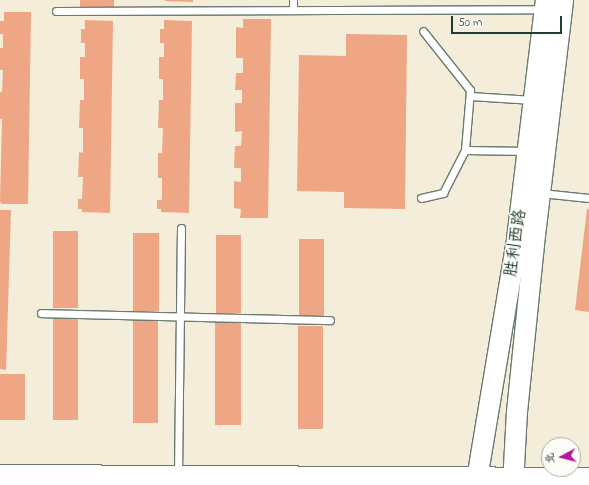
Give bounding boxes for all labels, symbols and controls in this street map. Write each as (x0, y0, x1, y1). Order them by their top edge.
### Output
scale bar (453, 8, 564, 34)
text: 50 m (458, 14, 482, 32)
street label: 胜利西路 (501, 208, 531, 278)
north arrow (541, 437, 581, 477)
text: 北 (541, 452, 559, 465)

